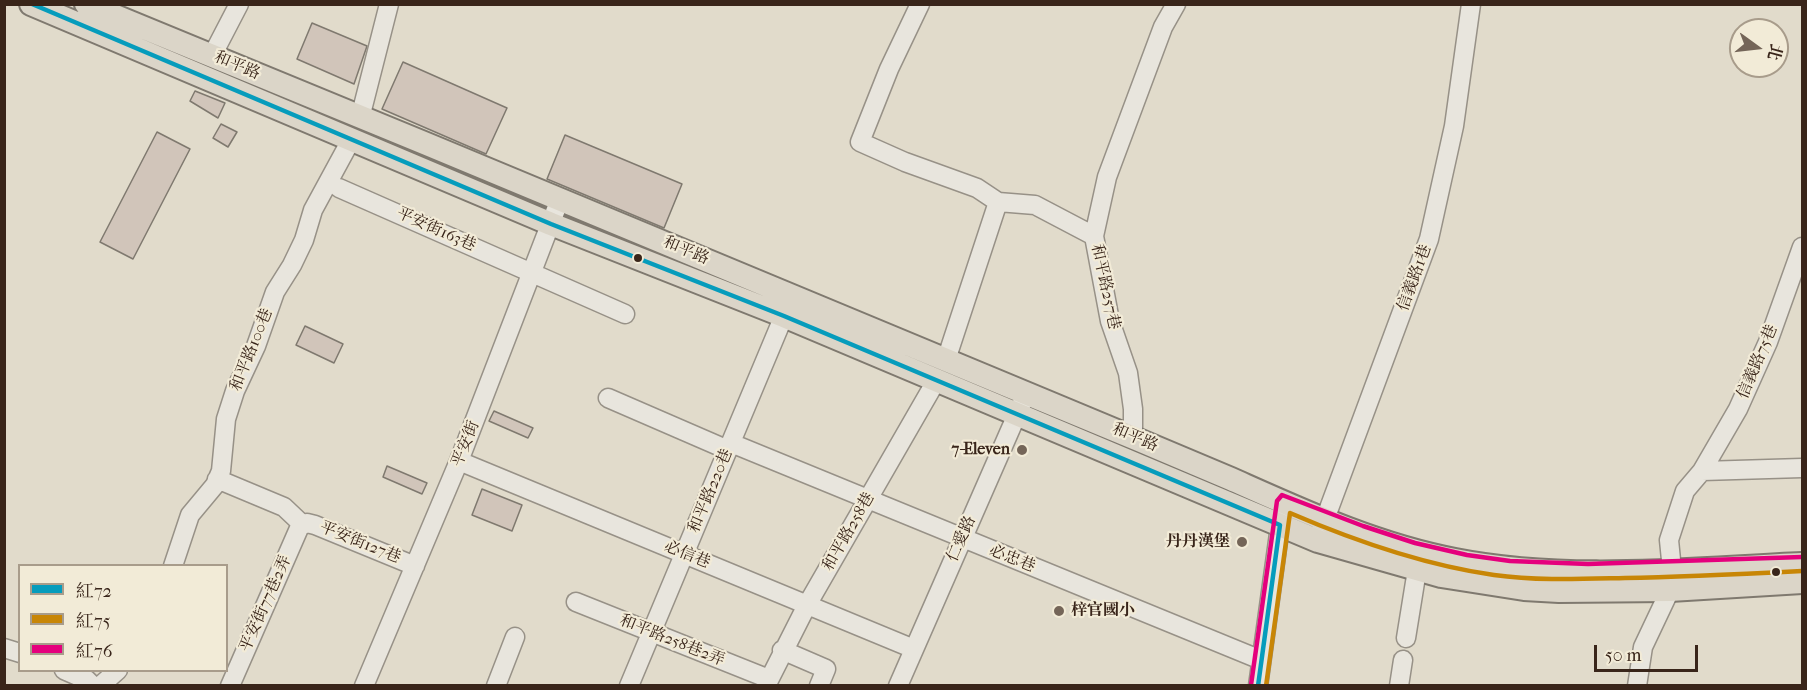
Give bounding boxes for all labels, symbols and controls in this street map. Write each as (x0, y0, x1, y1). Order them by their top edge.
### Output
north arrow (1729, 18, 1789, 78)
text: 北 (1764, 42, 1786, 62)
street label: 和平路 (211, 48, 263, 84)
street label: 平安街163巷 (393, 204, 479, 256)
street label: 和平路 (660, 233, 712, 269)
street label: 信義路1巷 (1394, 242, 1436, 314)
street label: 和平路257巷 (1087, 243, 1123, 331)
unlabelled marker (632, 252, 644, 264)
street label: 和平路100巷 (227, 306, 277, 394)
street label: 信義路75巷 (1734, 322, 1782, 402)
street label: 平安街 (448, 418, 484, 470)
street label: 和平路 (1109, 420, 1161, 456)
place label: 7-Eleven (951, 440, 1010, 460)
marker: 7-Eleven (1015, 443, 1029, 457)
street label: 和平路220巷 (685, 446, 737, 536)
street label: 和平路258巷 (819, 489, 879, 575)
street label: 仁愛路 (943, 513, 981, 565)
street label: 平安街127巷 (317, 518, 403, 568)
place label: 丹丹漢堡 (1166, 532, 1230, 552)
marker: 丹丹漢堡 (1235, 535, 1249, 549)
street label: 必信巷 (661, 537, 713, 573)
street label: 必忠巷 (986, 541, 1038, 577)
street label: 平安街77巷2弄 (236, 553, 296, 655)
legend (18, 564, 228, 672)
unlabelled marker (1770, 566, 1782, 578)
text: 紅72 (76, 581, 112, 602)
place label: 梓官國小 (1071, 601, 1135, 621)
marker: 梓官國小 (1052, 604, 1066, 618)
text: 紅75 (76, 611, 110, 632)
street label: 和平路258巷2弄 (617, 611, 727, 671)
scale bar (1597, 633, 1700, 671)
text: 紅76 (76, 641, 112, 662)
text: 50 m (1605, 645, 1641, 666)

